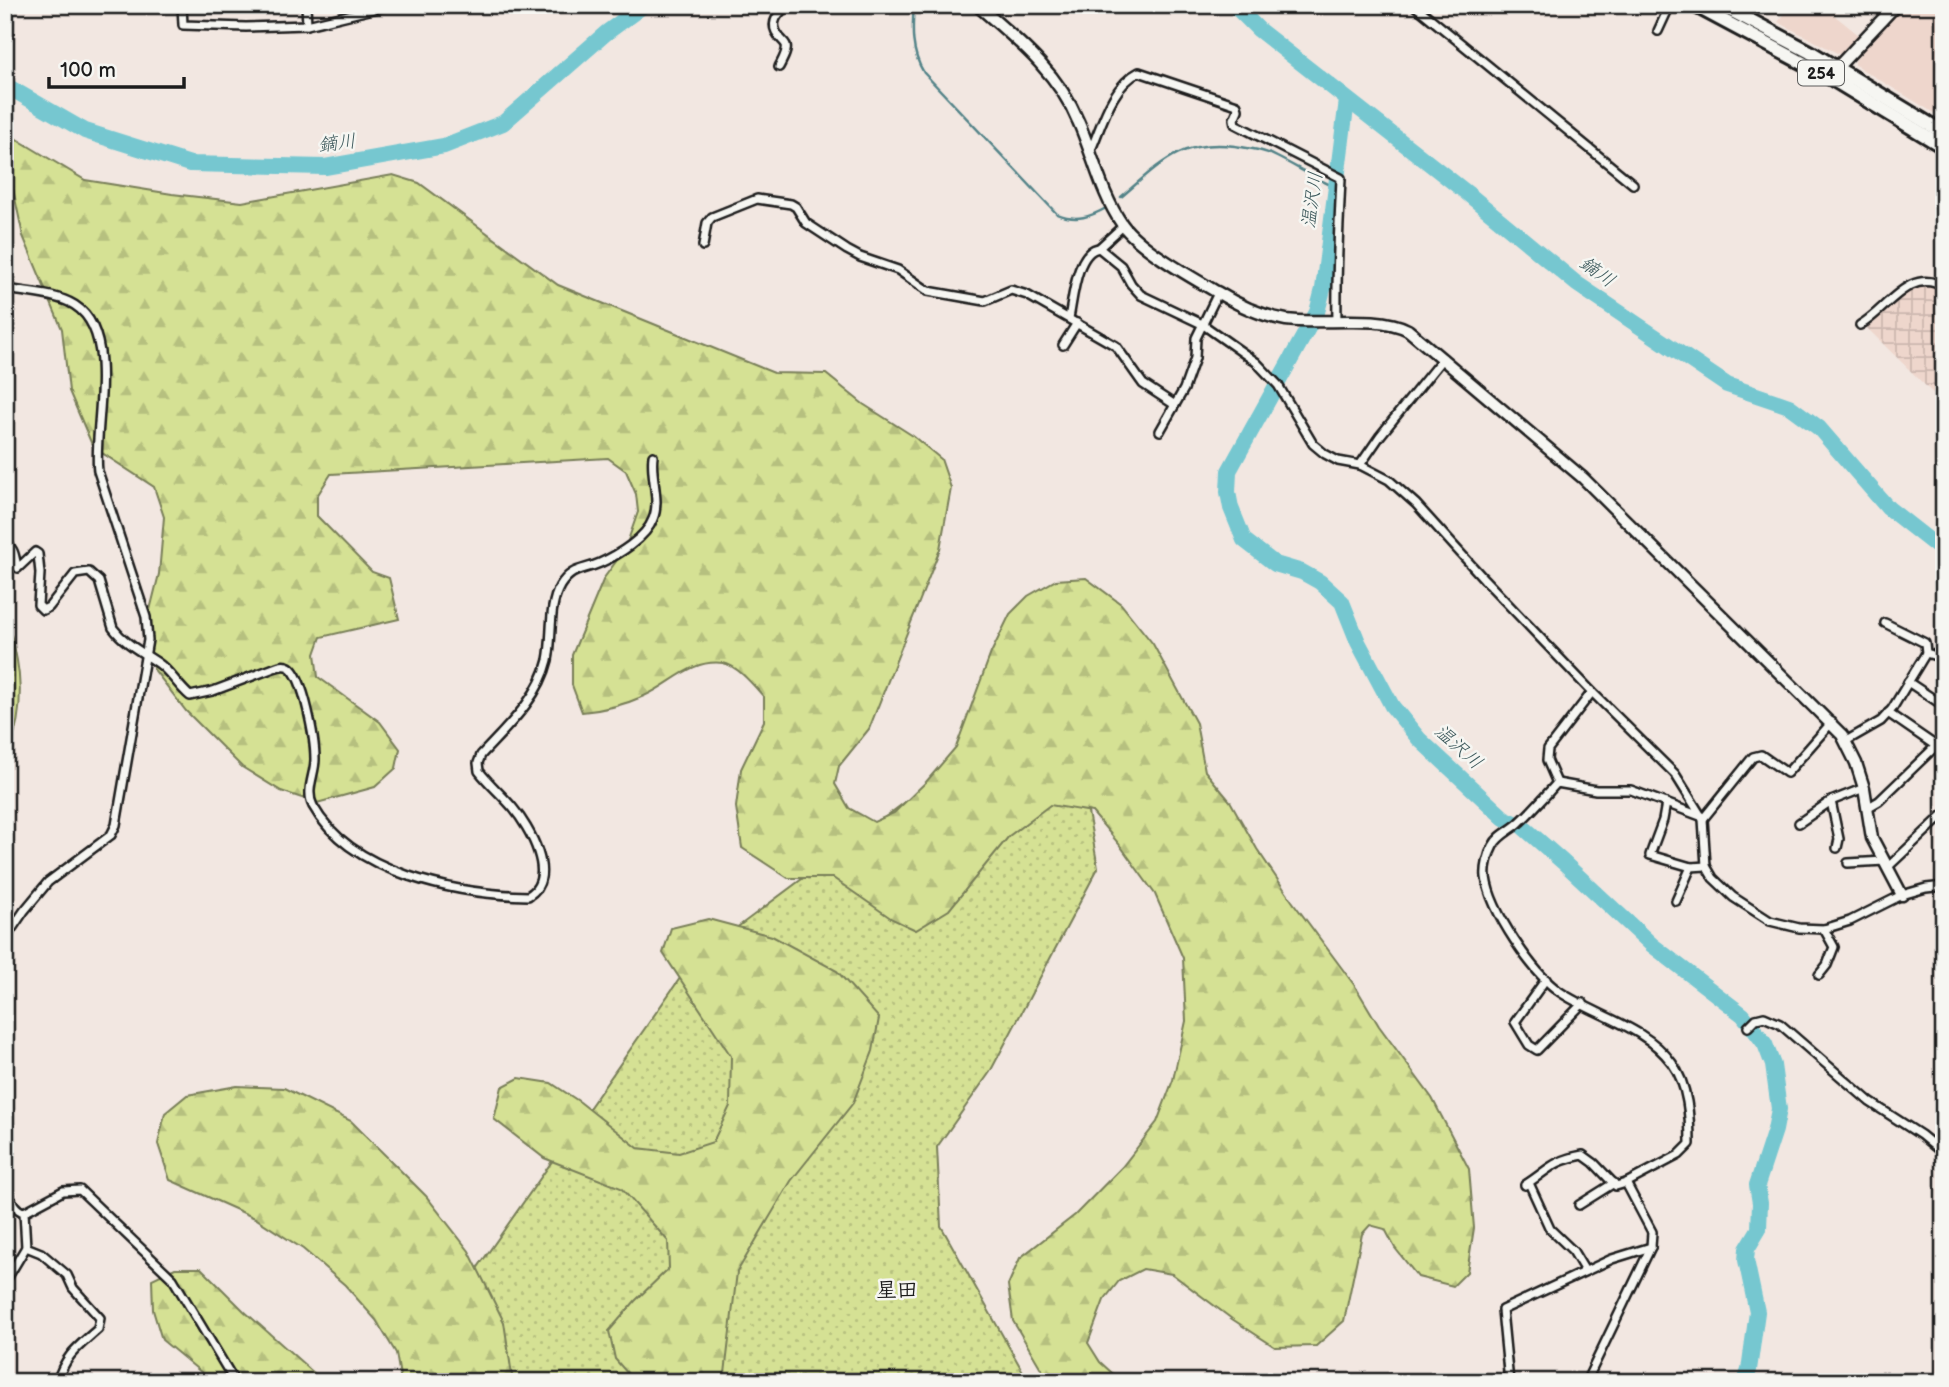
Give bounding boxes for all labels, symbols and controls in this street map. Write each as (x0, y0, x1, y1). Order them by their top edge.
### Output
scale bar (49, 46, 184, 90)
text: 100 m (60, 58, 116, 83)
road number: 254 (1798, 60, 1844, 86)
water label: 鏑川 (317, 130, 357, 157)
water label: 温沢川 (1297, 170, 1328, 230)
water label: 鏑川 (1575, 252, 1619, 293)
water label: 温沢川 (1429, 719, 1487, 775)
district label: 星田 (876, 1278, 918, 1303)

